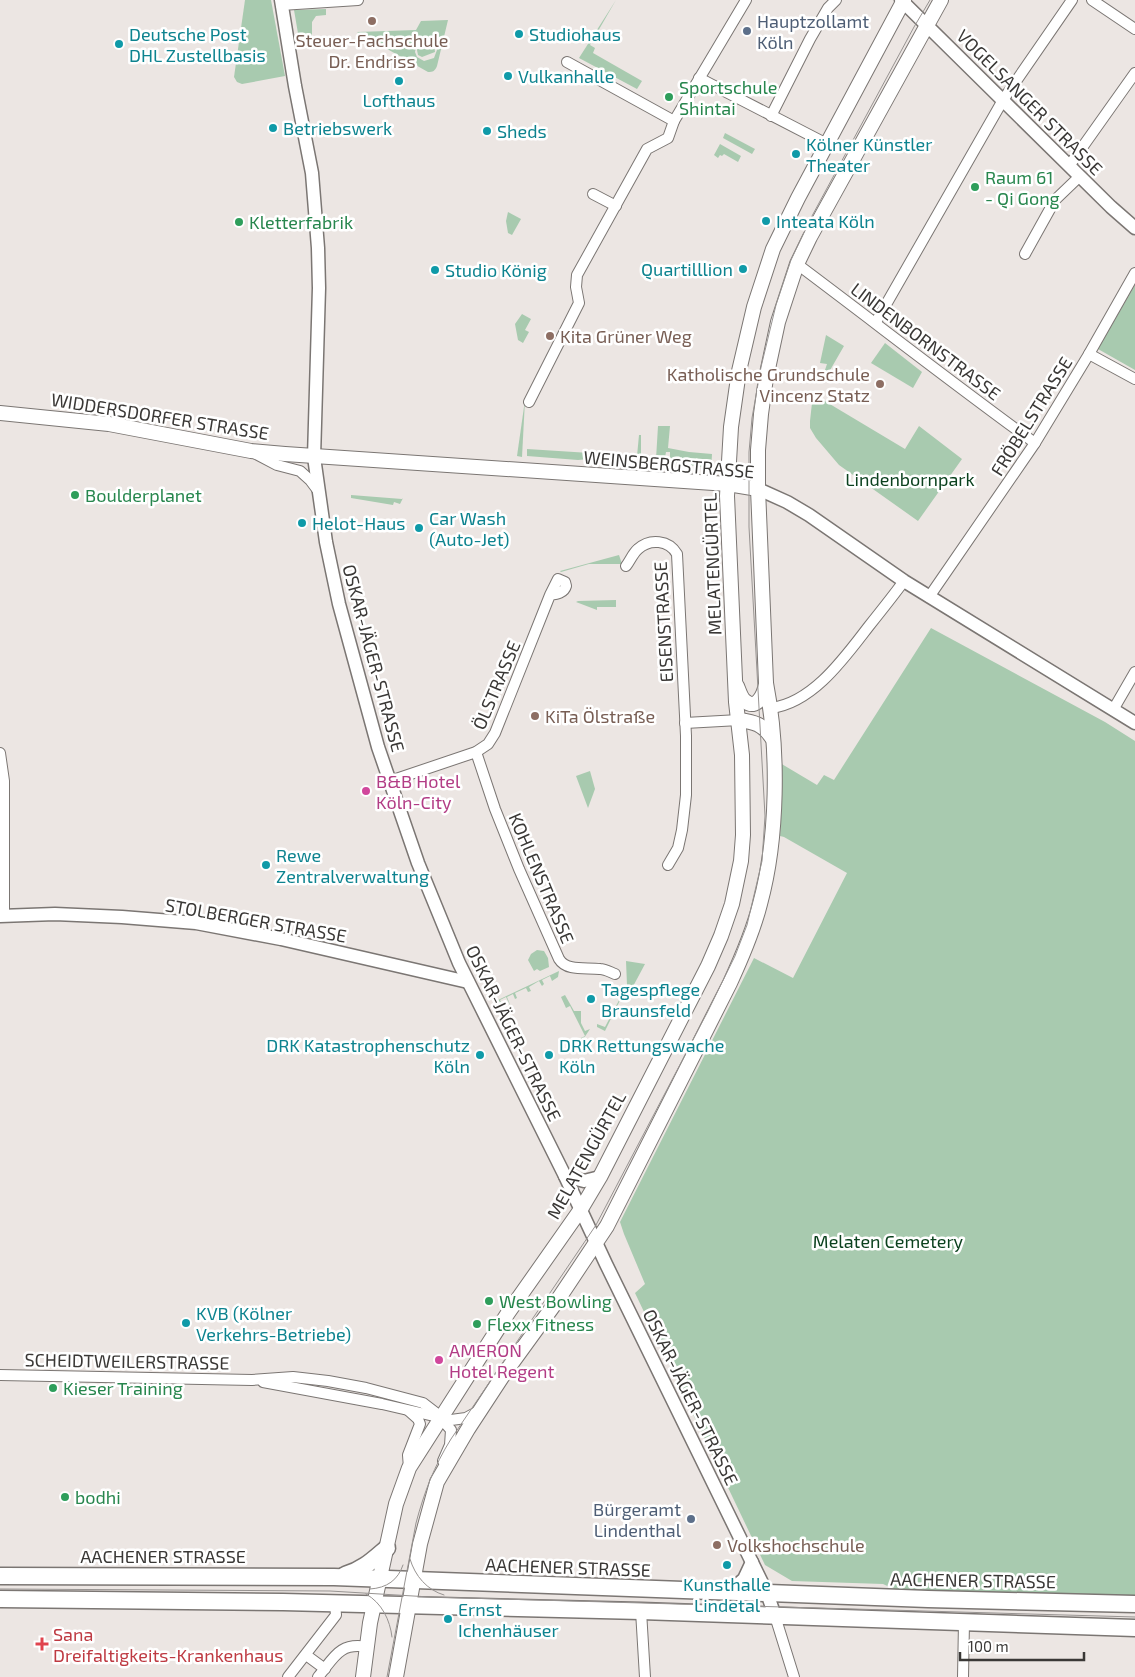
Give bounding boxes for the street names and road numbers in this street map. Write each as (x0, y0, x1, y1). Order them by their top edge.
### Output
street label: VOGELSANGER STRASSE (953, 25, 1107, 179)
street label: LINDENBORNSTRASSE (847, 278, 1005, 404)
street label: FRÖBELSTRASSE (986, 352, 1076, 480)
street label: WIDDERSDORFER STRASSE (50, 388, 270, 444)
street label: WEINSBERGSTRASSE (583, 446, 755, 482)
street label: MELATENGÜRTEL (699, 492, 725, 636)
street label: EISENSTRASSE (649, 561, 677, 683)
street label: OSKAR-JÄGER-STRASSE (338, 562, 410, 754)
street label: ÖLSTRASSE (467, 637, 525, 733)
street label: KOHLENSTRASSE (505, 810, 579, 946)
street label: STOLBERGER STRASSE (164, 893, 348, 947)
street label: OSKAR-JÄGER-STRASSE (462, 941, 566, 1125)
street label: MELATENGÜRTEL (542, 1087, 630, 1223)
street label: OSKAR-JÄGER-STRASSE (639, 1305, 743, 1489)
street label: SCHEIDTWEILERSTRASSE (24, 1348, 230, 1374)
street label: AACHENER STRASSE (80, 1545, 246, 1567)
street label: AACHENER STRASSE (485, 1553, 651, 1581)
street label: AACHENER STRASSE (890, 1568, 1056, 1592)

